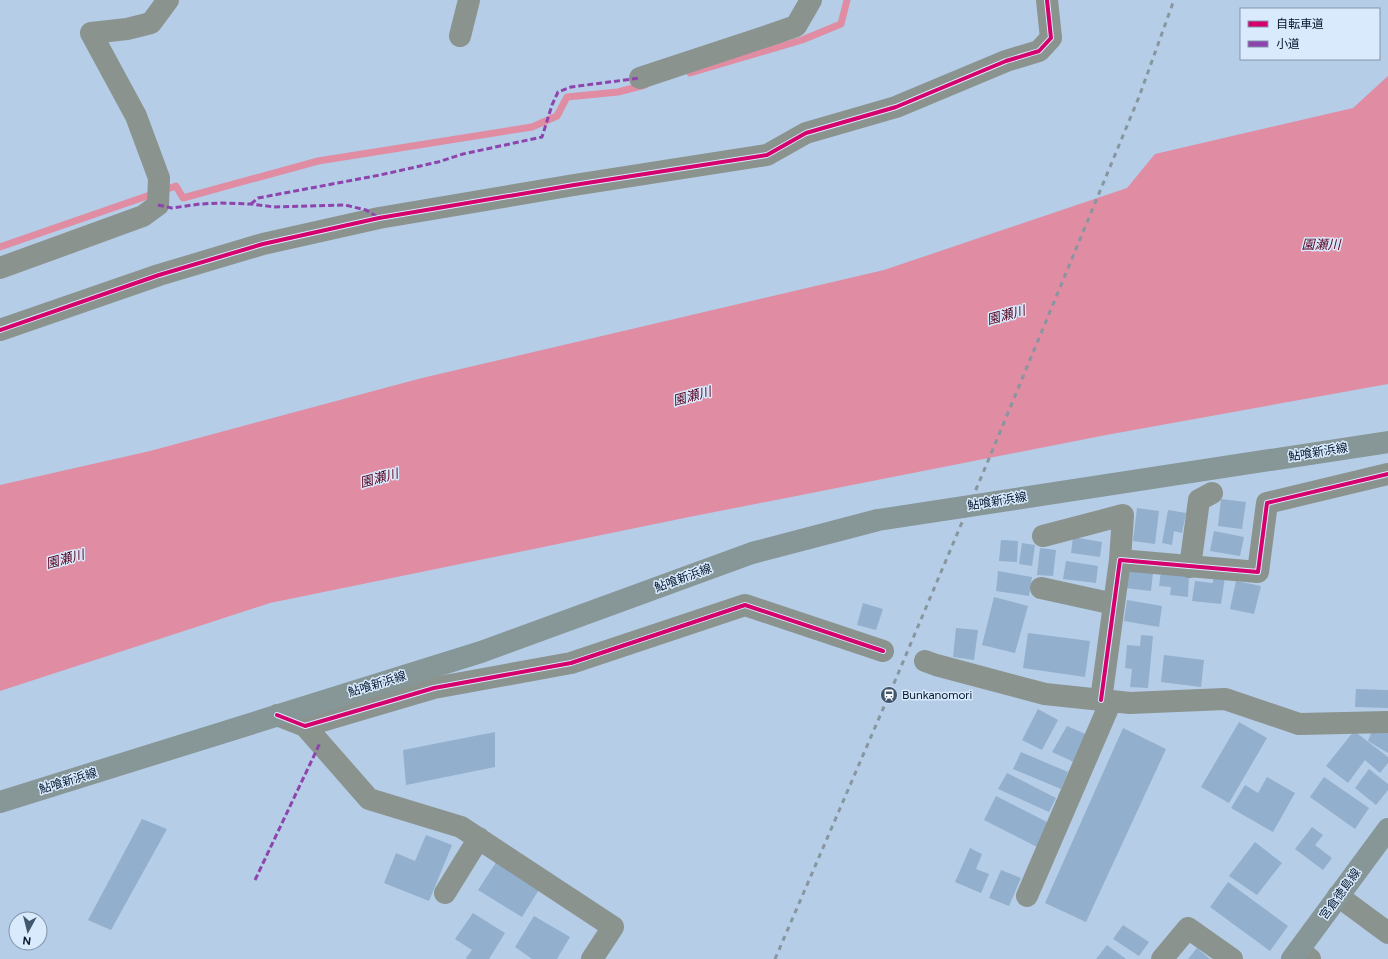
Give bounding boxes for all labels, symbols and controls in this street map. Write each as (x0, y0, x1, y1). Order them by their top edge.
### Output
legend (1240, 8, 1380, 60)
text: 自転車道 (1276, 17, 1324, 31)
text: 小道 (1276, 37, 1300, 51)
water label: 園瀬川 (1301, 237, 1342, 252)
water label: 園瀬川 (985, 302, 1029, 327)
water label: 園瀬川 (671, 383, 715, 408)
street label: 鮎喰新浜線 (1287, 440, 1349, 464)
water label: 園瀬川 (358, 465, 402, 490)
street label: 鮎喰新浜線 (966, 489, 1028, 513)
water label: 園瀬川 (44, 546, 88, 571)
street label: 鮎喰新浜線 (652, 561, 714, 595)
street label: 鮎喰新浜線 (346, 669, 408, 699)
station icon: Bunkanomori (879, 685, 899, 705)
place label: Bunkanomori (902, 688, 972, 702)
street label: 鮎喰新浜線 (37, 766, 99, 796)
street label: 宮倉徳島線 (1317, 866, 1363, 922)
north arrow (8, 911, 48, 951)
text: N (22, 933, 32, 947)

